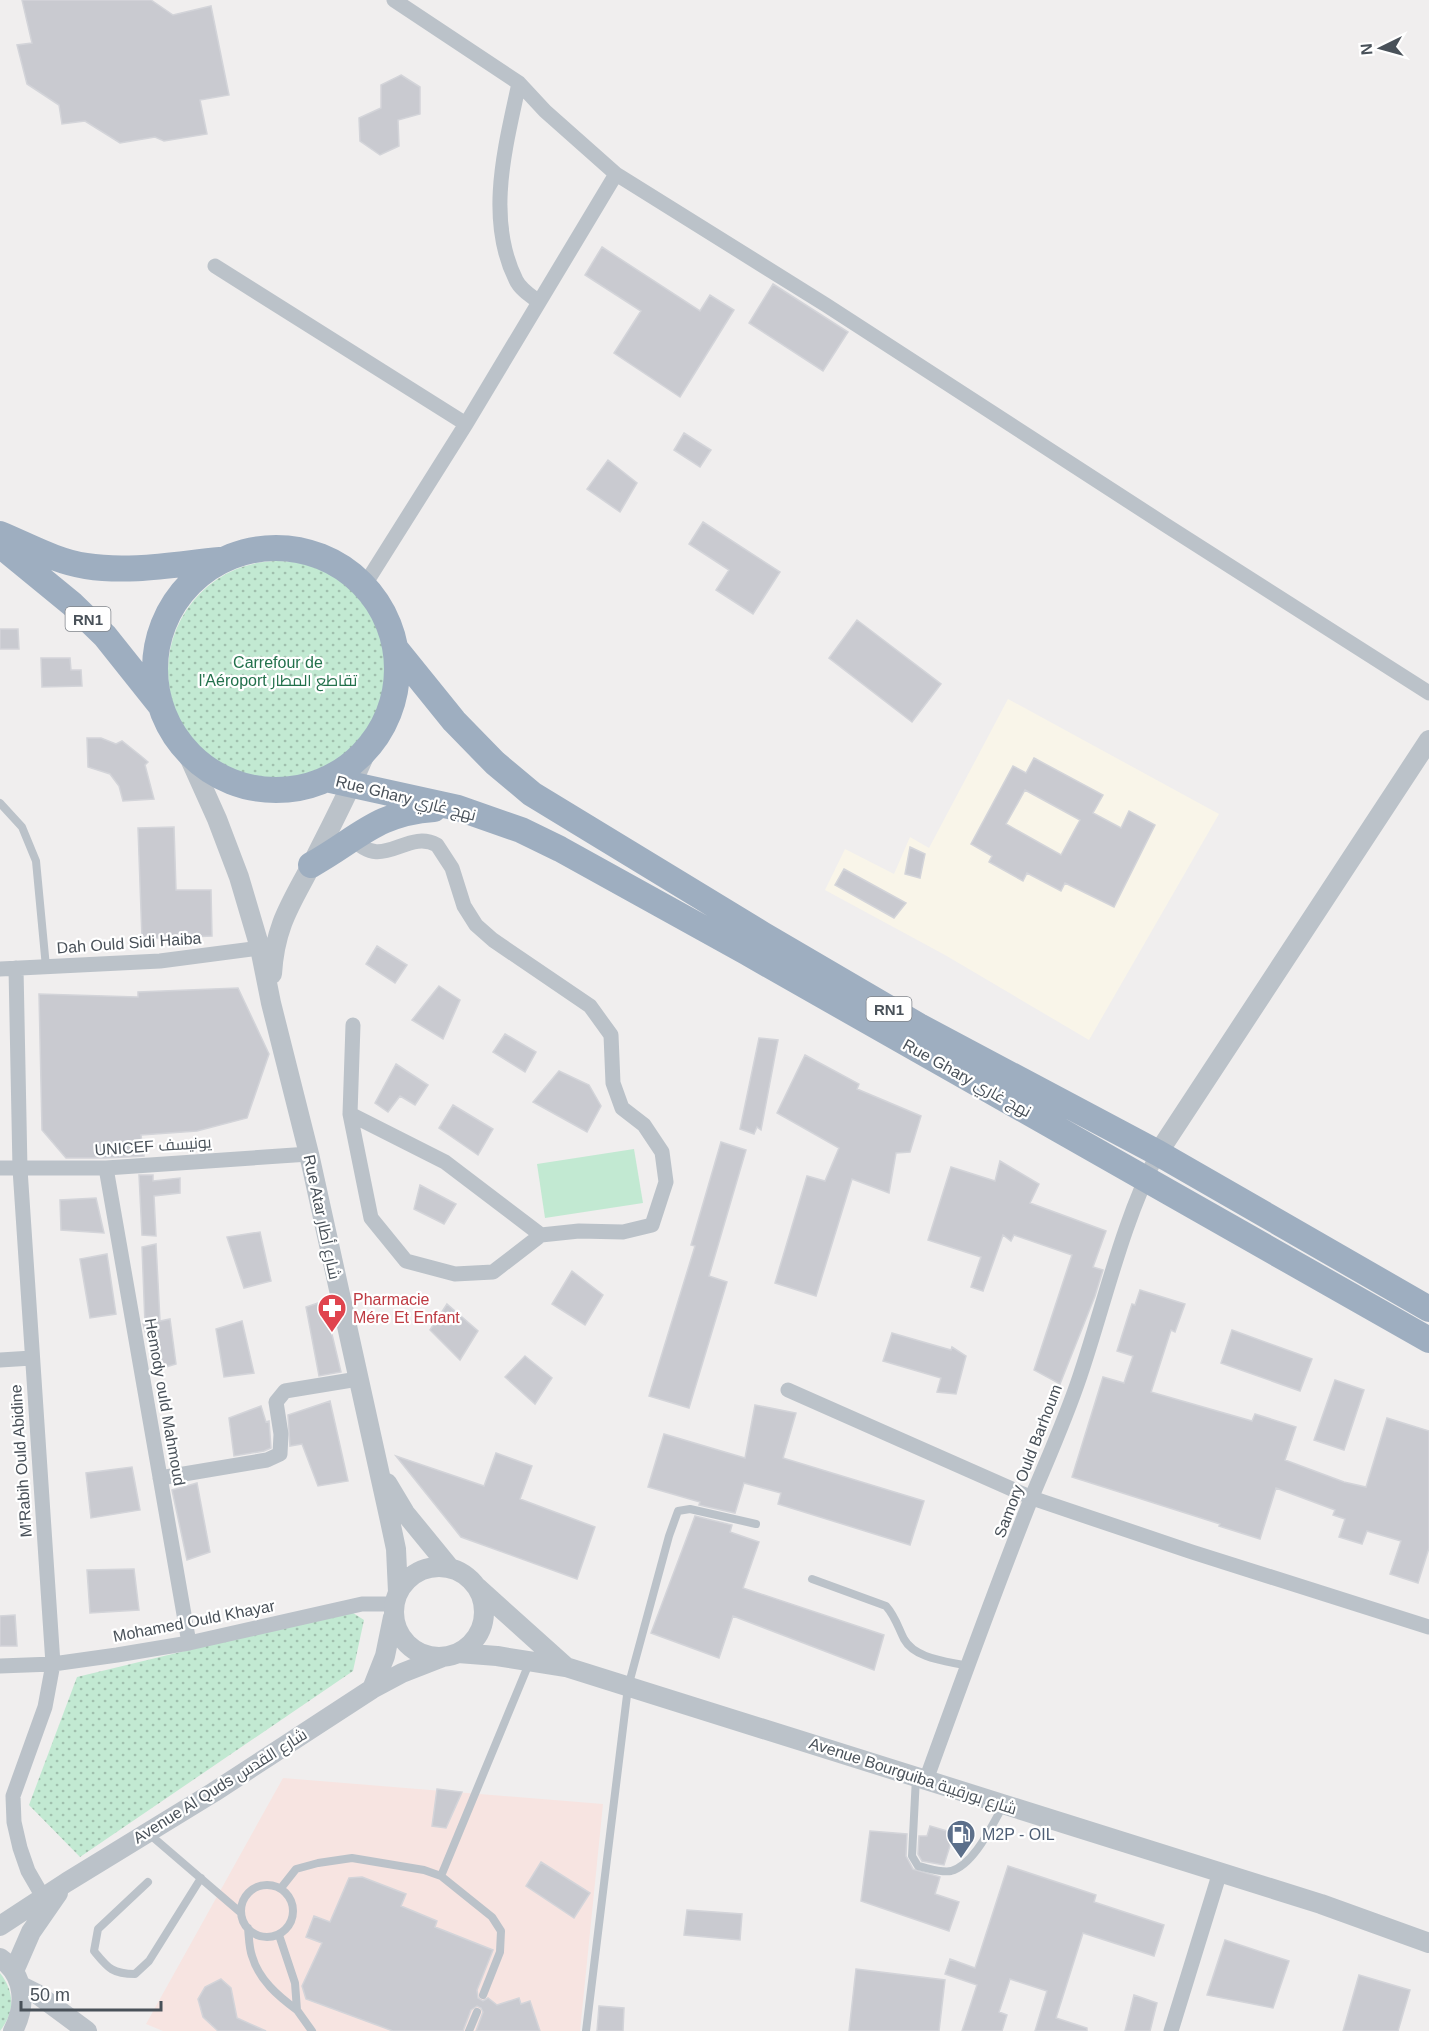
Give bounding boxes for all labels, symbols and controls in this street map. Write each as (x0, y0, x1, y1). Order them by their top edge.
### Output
north arrow (1351, 18, 1411, 78)
text: N (1358, 43, 1376, 56)
road number: RN1 (66, 607, 110, 631)
park label: Carrefour de l'Aéroport تقاطع المطار (199, 654, 358, 692)
street label: Rue Ghary نهج غاري (333, 772, 478, 829)
street label: Dah Ould Sidi Haiba (56, 929, 202, 957)
road number: RN1 (866, 997, 912, 1021)
street label: Rue Ghary نهج غاري (898, 1036, 1034, 1125)
street label: UNICEF يونيسف (94, 1133, 213, 1160)
street label: Rue Atar شارع أطار (298, 1153, 345, 1282)
place label: Pharmacie Mére Et Enfant (353, 1291, 460, 1326)
pharmacy icon: Pharmacie Mére Et Enfant (316, 1292, 348, 1334)
street label: Hemody ould Mahmoud (142, 1317, 188, 1487)
street label: Samory Ould Barhoum (991, 1382, 1065, 1540)
street label: M'Rabih Ould Abidine (7, 1384, 35, 1538)
street label: Mohamed Ould Khayar (112, 1597, 277, 1645)
street label: Avenue Al Quds شارع القدس (130, 1725, 311, 1849)
street label: Avenue Bourguiba شارع بورقيبة (806, 1734, 1019, 1821)
fuel station icon: M2P - OIL (945, 1818, 977, 1860)
place label: M2P - OIL (982, 1826, 1055, 1843)
scale bar (21, 1974, 160, 2012)
text: 50 m (30, 1985, 70, 2005)

